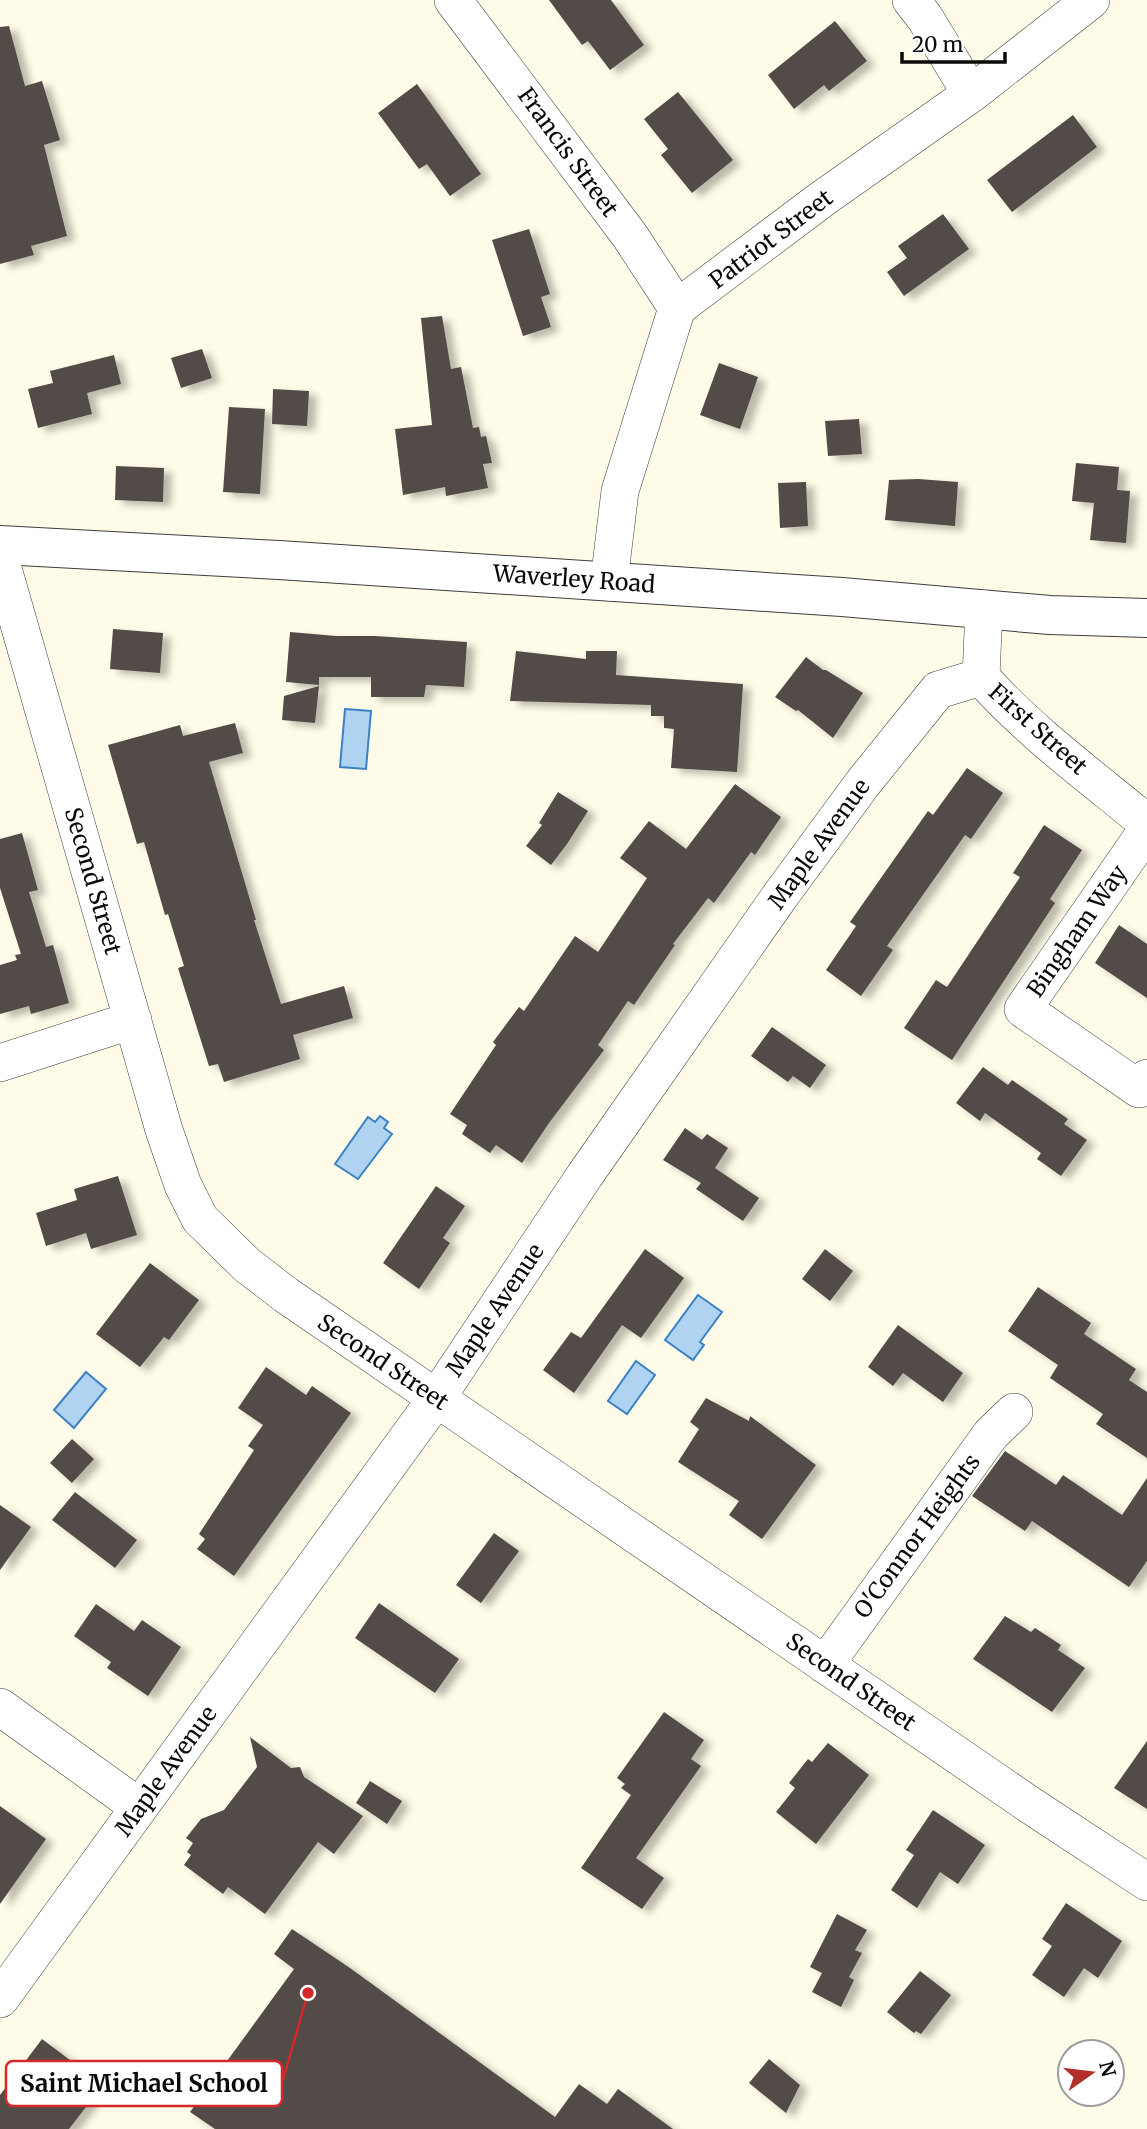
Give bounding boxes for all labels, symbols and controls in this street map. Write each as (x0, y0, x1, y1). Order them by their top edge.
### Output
scale bar (902, 21, 1005, 65)
text: 20 m (912, 31, 964, 58)
street label: Francis Street (512, 81, 625, 222)
street label: Patriot Street (703, 183, 838, 294)
street label: Waverley Road (491, 558, 656, 599)
street label: First Street (983, 677, 1094, 780)
street label: Maple Avenue (762, 773, 876, 915)
street label: Second Street (59, 804, 128, 958)
street label: Bingham Way (1020, 859, 1133, 1002)
street label: Maple Avenue (439, 1238, 550, 1382)
street label: Second Street (312, 1307, 454, 1416)
street label: O'Connor Heights (847, 1448, 986, 1624)
street label: Second Street (781, 1626, 922, 1737)
street label: Maple Avenue (109, 1700, 223, 1842)
north arrow (1056, 2038, 1126, 2108)
text: N (1094, 2059, 1121, 2079)
callout: Saint Michael School (6, 2061, 282, 2106)
text: Saint Michael School (20, 2068, 268, 2099)

